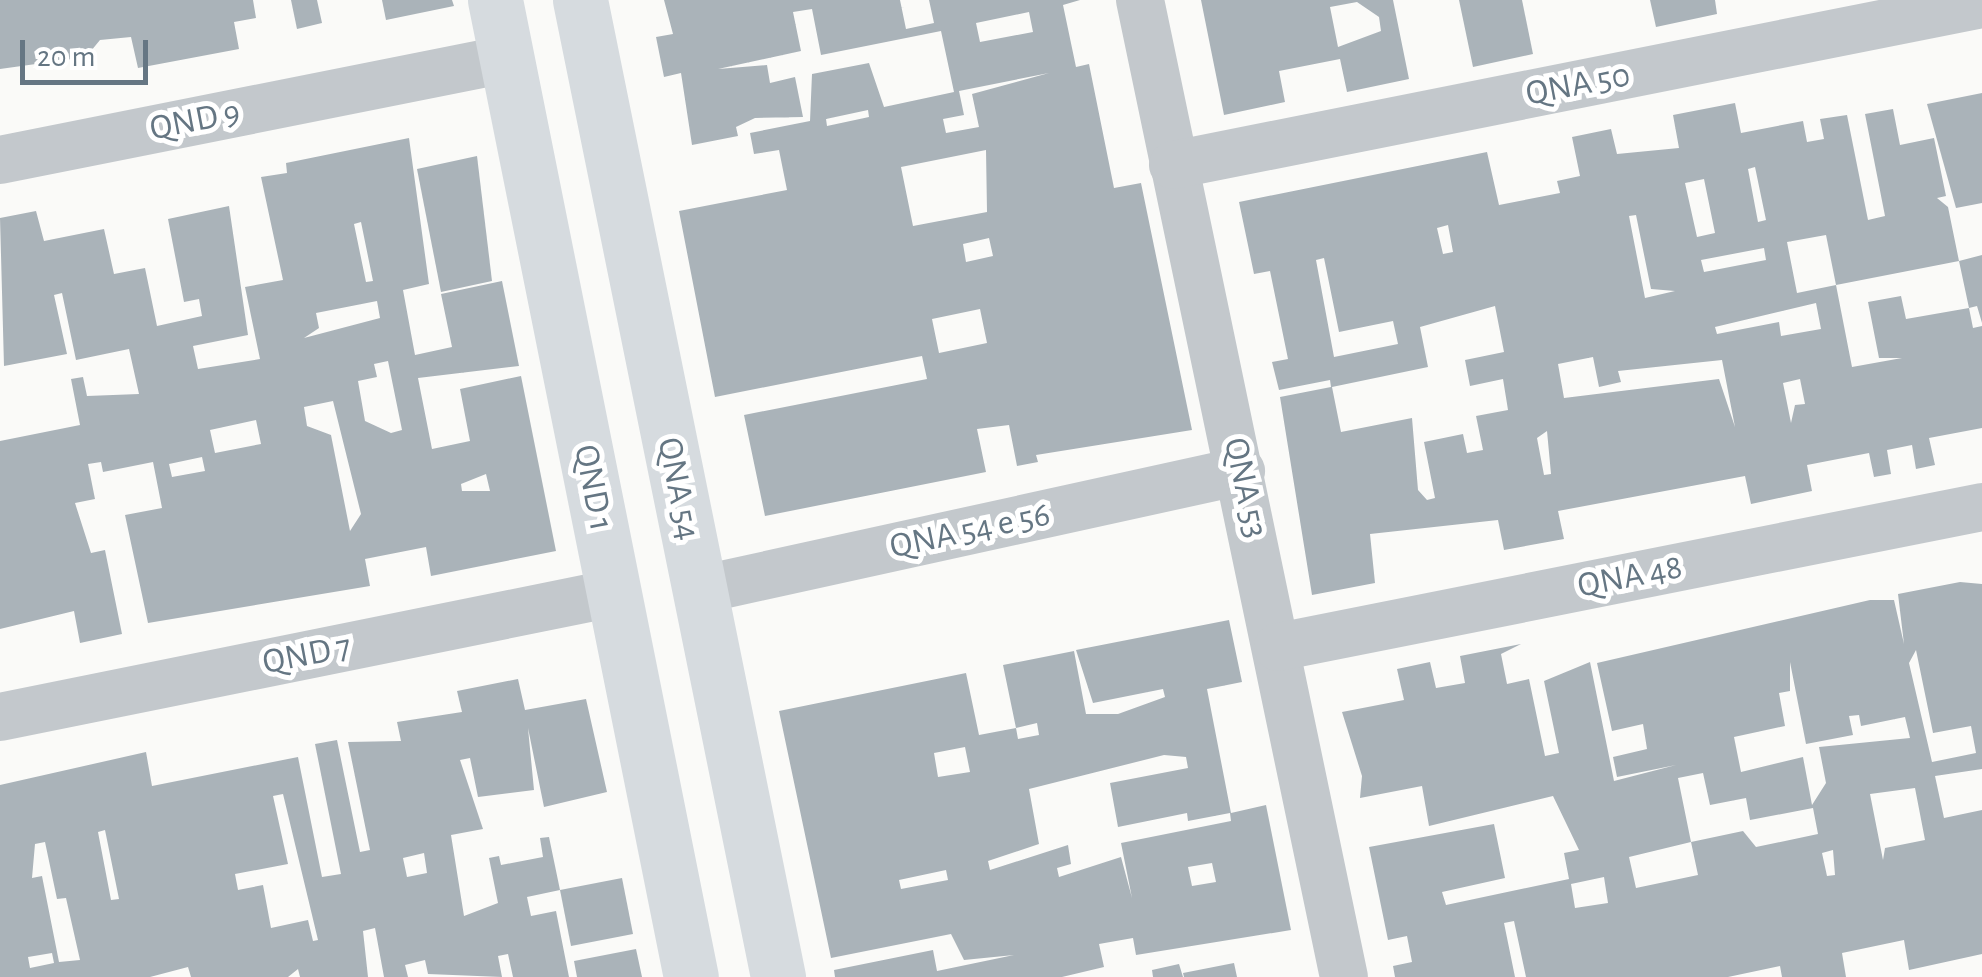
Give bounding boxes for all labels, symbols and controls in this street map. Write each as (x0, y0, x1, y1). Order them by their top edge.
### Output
scale bar (25, 20, 152, 82)
text: 20 m (37, 42, 95, 72)
street label: QNA 50 (1522, 54, 1634, 116)
street label: QND 9 (146, 92, 244, 150)
street label: QNA 54 (647, 434, 709, 544)
street label: QNA 53 (1214, 434, 1276, 542)
street label: QND 1 (564, 441, 622, 535)
street label: QNA 54 e 56 (886, 494, 1054, 568)
street label: QNA 48 (1574, 546, 1686, 608)
street label: QND 7 (259, 626, 355, 684)

